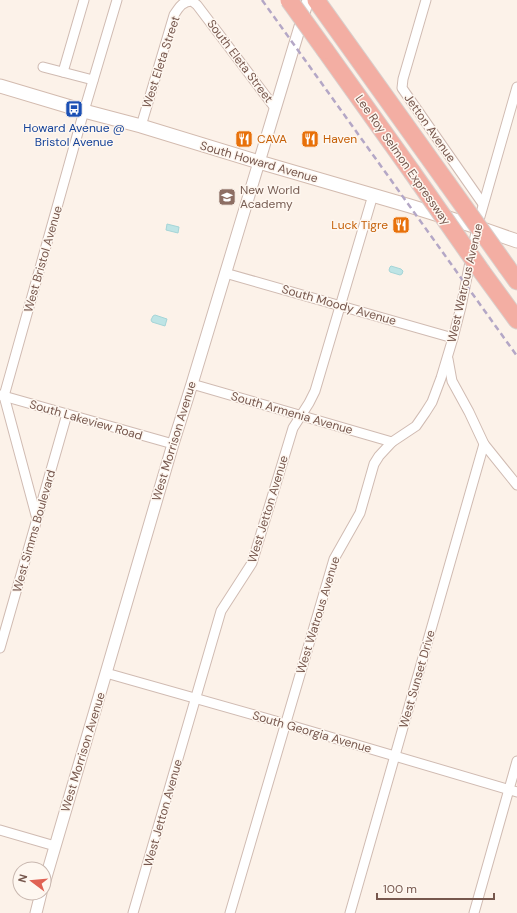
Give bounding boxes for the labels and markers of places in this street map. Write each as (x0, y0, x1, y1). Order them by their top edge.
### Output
bus stop icon: Howard Avenue @ Bristol Avenue (64, 99, 84, 119)
place label: Howard Avenue @ Bristol Avenue (23, 120, 125, 150)
restaurant icon: CAVA (234, 129, 254, 149)
restaurant icon: Haven (300, 129, 320, 149)
place label: CAVA (257, 131, 287, 147)
place label: Haven (323, 131, 357, 147)
place label: New World Academy (240, 182, 300, 212)
school or university icon: New World Academy (217, 187, 237, 207)
restaurant icon: Luck Tigre (391, 215, 411, 235)
place label: Luck Tigre (331, 217, 388, 233)

